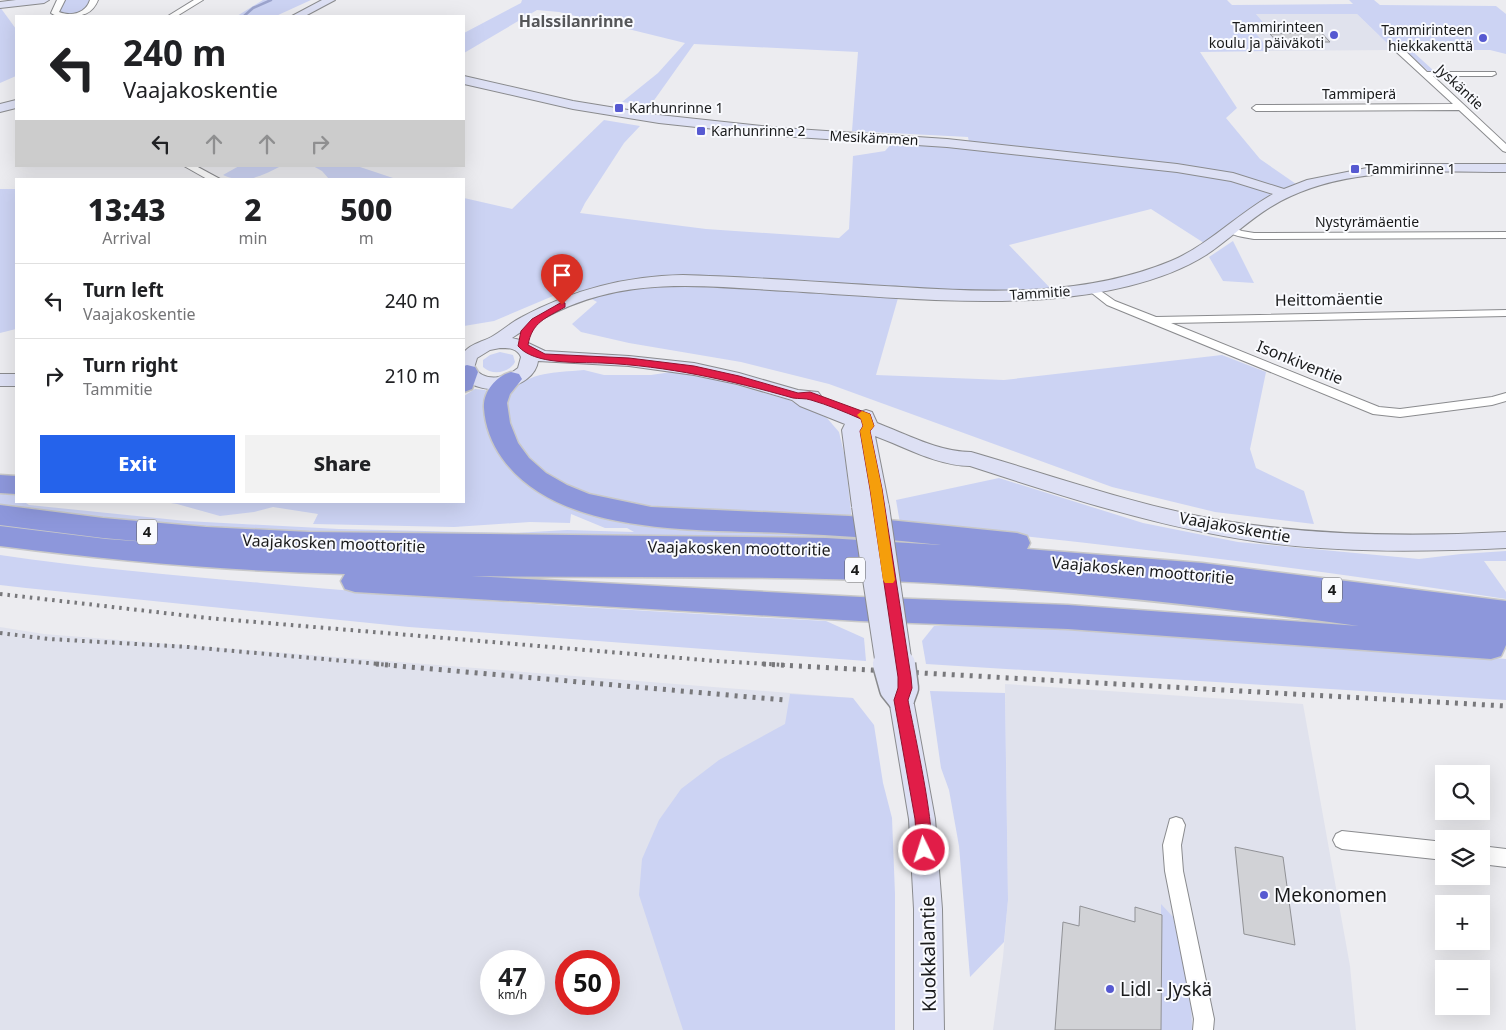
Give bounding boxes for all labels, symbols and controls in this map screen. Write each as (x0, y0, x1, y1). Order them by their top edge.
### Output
district label: Halssilanrinne (519, 10, 633, 32)
place label: Tammirinteen koulu ja päiväkoti (1209, 17, 1324, 52)
place label: Tammirinteen hiekkakenttä (1381, 20, 1473, 55)
text: 240 m (123, 29, 226, 76)
marker: Tammirinteen koulu ja päiväkoti (1328, 29, 1340, 41)
marker: Tammirinteen hiekkakenttä (1477, 32, 1489, 44)
icon: left (40, 35, 105, 100)
street label: Jyskäntie (1431, 58, 1488, 114)
text: Vaajakoskentie (123, 74, 278, 104)
street label: Tammiperä (1322, 84, 1396, 103)
place label: Karhunrinne 1 (629, 98, 724, 117)
marker: Karhunrinne 1 (613, 102, 625, 114)
place label: Karhunrinne 2 (711, 121, 806, 140)
marker: Karhunrinne 2 (695, 125, 707, 137)
street label: Mesikämmen (829, 126, 919, 149)
icon: left (147, 130, 175, 158)
icon: ahead (200, 130, 228, 158)
icon: ahead (253, 130, 281, 158)
icon: right (306, 130, 334, 158)
place label: Tammirinne 1 (1365, 159, 1456, 178)
marker: Tammirinne 1 (1349, 163, 1361, 175)
text: 13:43 (88, 189, 166, 230)
text: 2 (244, 189, 262, 230)
text: 500 (340, 189, 392, 230)
street label: Nystyrämäentie (1315, 212, 1419, 231)
text: Arrival (102, 227, 151, 249)
text: min (238, 227, 267, 249)
text: m (359, 227, 374, 249)
pin (541, 254, 583, 305)
icon: arrive (548, 261, 576, 289)
text: Turn left (83, 277, 164, 303)
street label: Tammitie (1009, 281, 1071, 304)
icon: left (40, 287, 68, 315)
street label: Heittomäentie (1275, 287, 1383, 311)
text: 240 m (385, 288, 440, 314)
text: Vaajakoskentie (83, 303, 196, 325)
street label: Isonkiventie (1254, 335, 1346, 389)
text: Turn right (83, 352, 178, 378)
icon: right (40, 362, 68, 390)
text: 210 m (385, 363, 440, 389)
text: Tammitie (83, 378, 153, 400)
button: Exit (40, 435, 235, 493)
button: Share (245, 435, 440, 493)
street label: Vaajakoskentie (1178, 506, 1292, 548)
road number: 4 (137, 520, 157, 544)
street label: Vaajakosken moottoritie (242, 529, 426, 557)
street label: Vaajakosken moottoritie (647, 535, 831, 561)
street label: Vaajakosken moottoritie (1051, 551, 1235, 589)
road number: 4 (845, 558, 865, 582)
road number: 4 (1322, 578, 1342, 602)
map controls (1435, 765, 1490, 1015)
button: search (1435, 765, 1490, 820)
position arrow (897, 823, 949, 875)
button: layers (1435, 830, 1490, 885)
place label: Mekonomen (1274, 882, 1387, 908)
marker: Mekonomen (1258, 889, 1270, 901)
button: + (1435, 895, 1490, 950)
street label: Kuokkalantie (914, 896, 942, 1012)
speed limit sign: 50 (555, 950, 620, 1015)
text: 47 (498, 959, 527, 993)
button: − (1435, 960, 1490, 1015)
place label: Lidl - Jyskä (1120, 976, 1212, 1002)
marker: Lidl - Jyskä (1104, 983, 1116, 995)
text: km/h (498, 986, 527, 1003)

